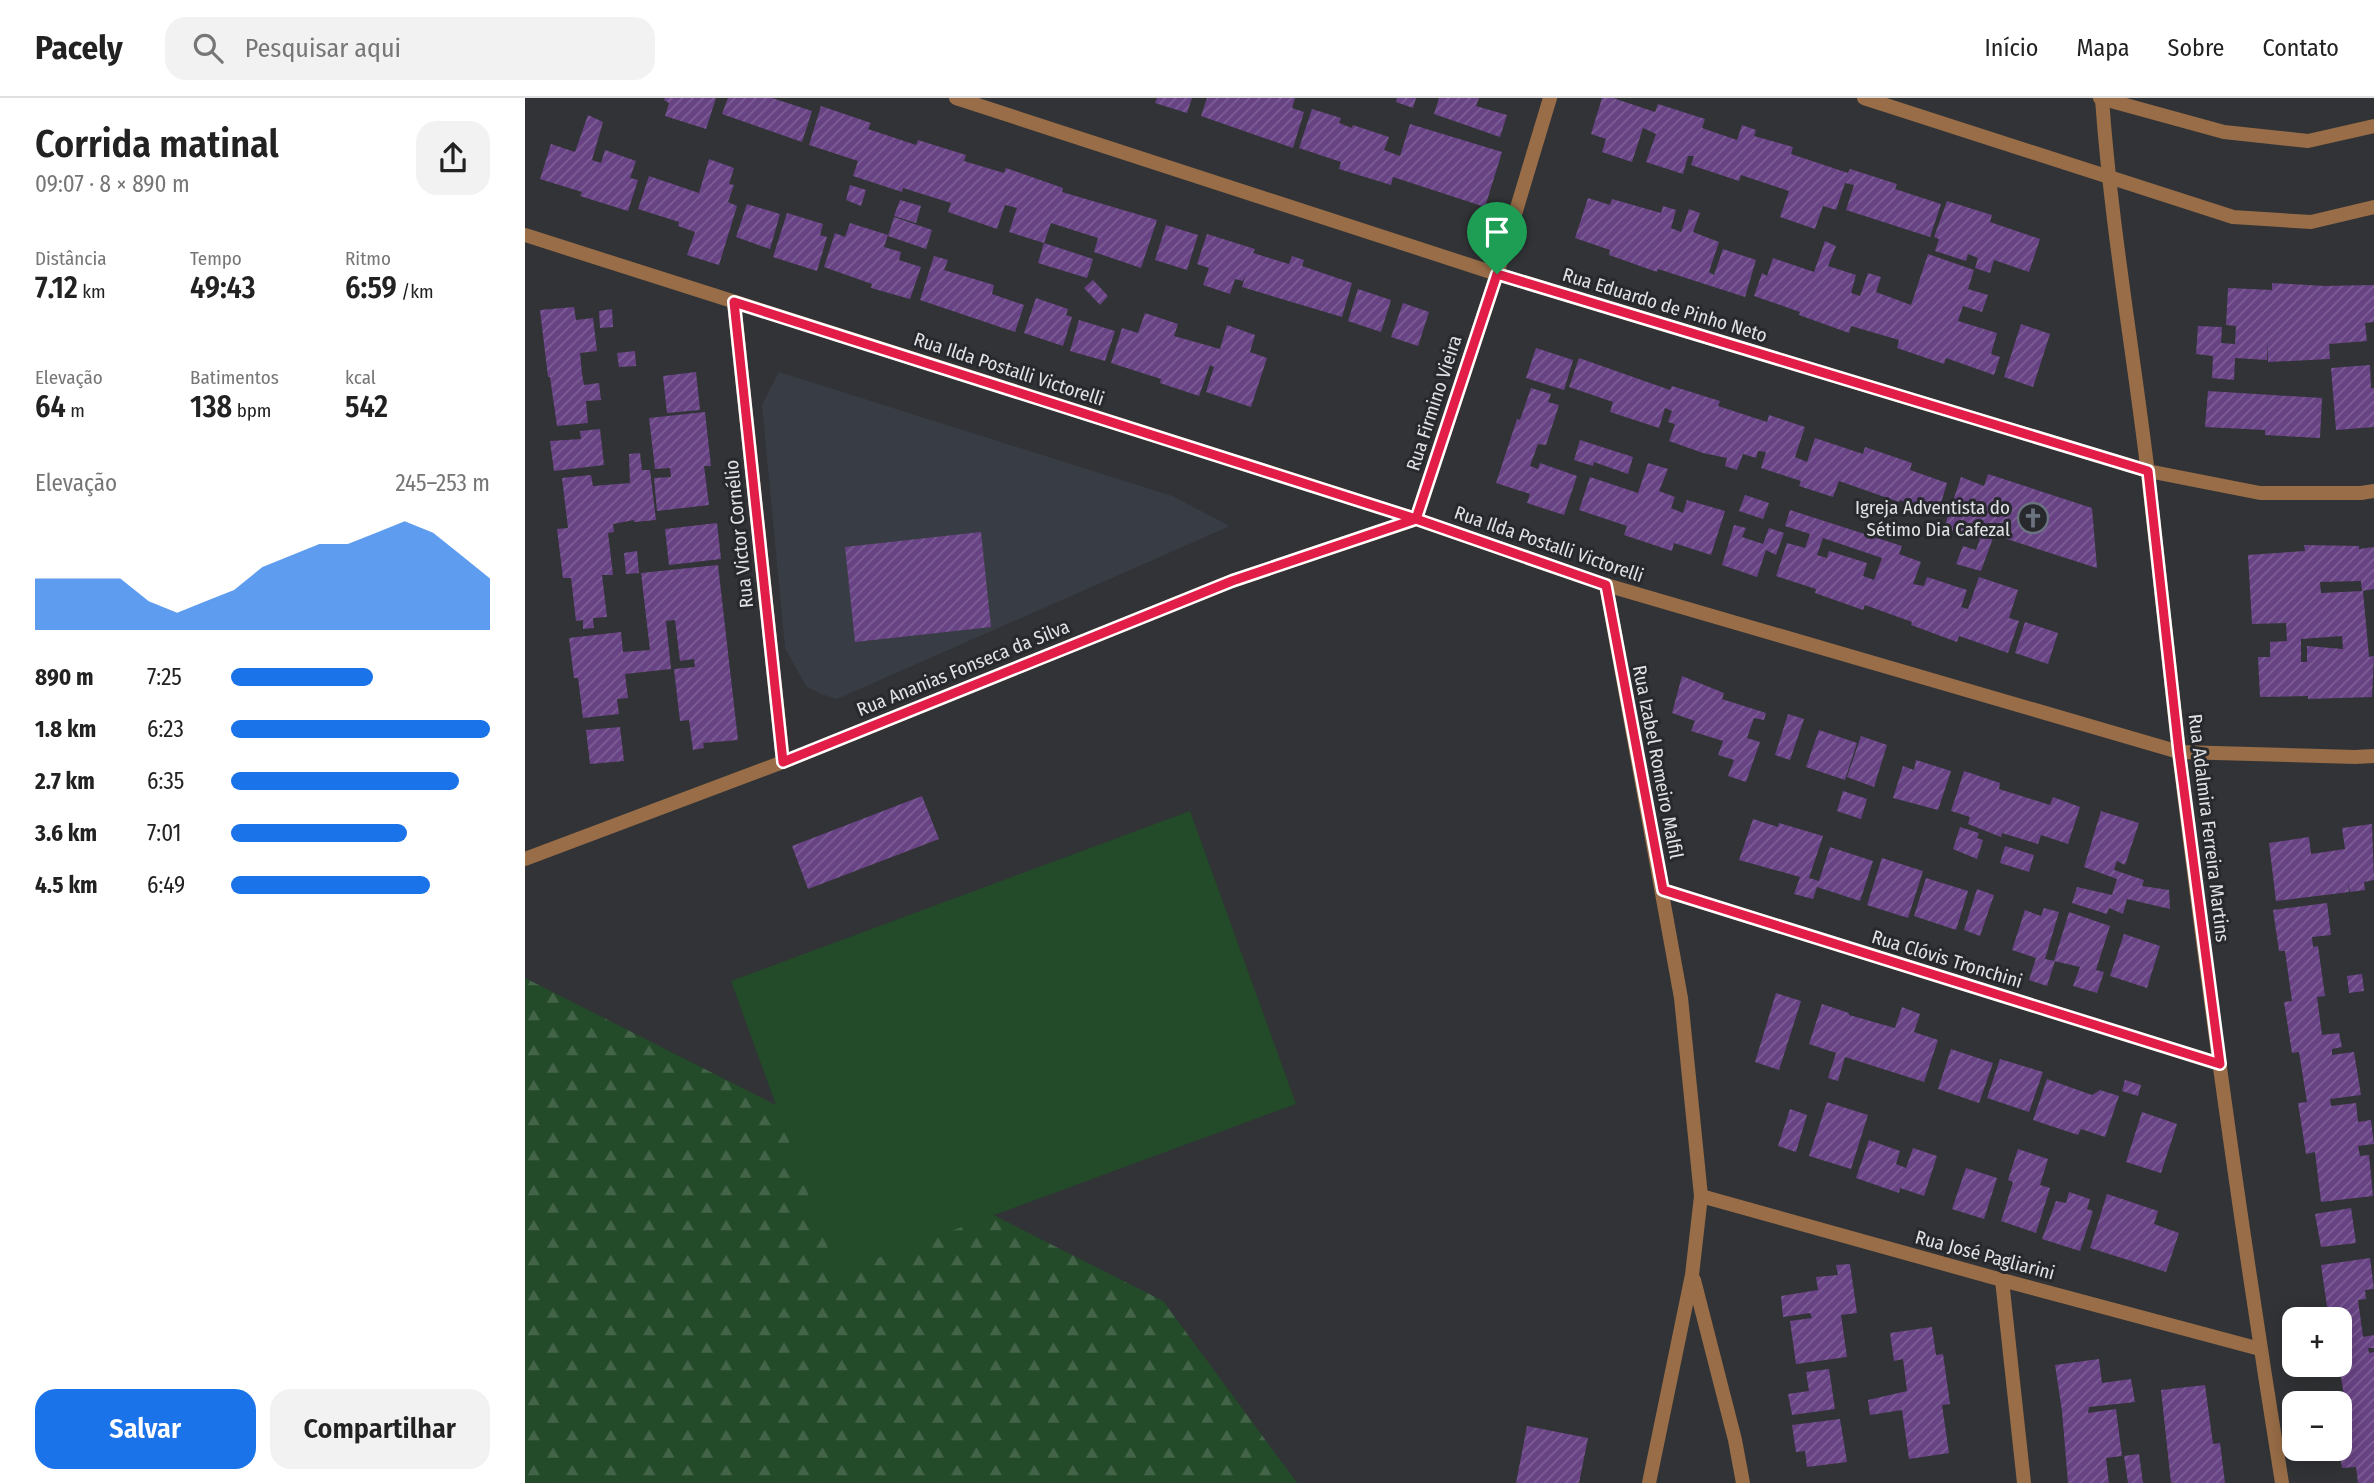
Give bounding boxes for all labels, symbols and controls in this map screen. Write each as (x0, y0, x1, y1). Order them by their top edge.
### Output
search box (165, 17, 655, 80)
text: Pacely (35, 28, 123, 68)
icon: search (189, 29, 227, 67)
text: Pesquisar aqui (245, 33, 401, 64)
text: Início (1985, 34, 2038, 62)
text: Mapa (2076, 34, 2130, 62)
text: Sobre (2168, 34, 2224, 62)
text: Contato (2262, 34, 2339, 62)
text: Corrida matinal (35, 121, 279, 167)
button: share (416, 121, 490, 195)
text: 09:07 · 8 × 890 m (35, 170, 190, 198)
pin (1467, 202, 1527, 274)
icon: arrive (1478, 213, 1516, 251)
text: Distância (35, 247, 107, 270)
text: Tempo (190, 247, 242, 270)
text: Ritmo (345, 247, 391, 270)
street label: Rua Eduardo de Pinho Neto (1560, 263, 1770, 347)
text: 7.12 (35, 270, 78, 306)
text: 49:43 (190, 270, 255, 306)
text: 6:59 (345, 270, 397, 306)
text: km (78, 280, 106, 303)
text: /km (397, 280, 434, 303)
street label: Rua Ilda Postalli Victorelli (911, 327, 1107, 411)
street label: Rua Firmino Vieira (1401, 332, 1467, 474)
text: Elevação (35, 366, 103, 389)
text: Batimentos (190, 366, 279, 389)
text: kcal (345, 366, 376, 389)
text: 64 (35, 389, 66, 425)
text: 138 (190, 389, 232, 425)
text: 542 (345, 389, 388, 425)
text: m (66, 399, 85, 422)
text: bpm (232, 399, 271, 422)
street label: Rua Victor Cornélio (720, 459, 758, 609)
text: Elevação (35, 469, 117, 497)
text: 245–253 m (395, 469, 490, 497)
place label: Igreja Adventista do Sétimo Dia Cafezal (1855, 496, 2010, 541)
street label: Rua Ilda Postalli Victorelli (1451, 501, 1647, 587)
church icon: Igreja Adventista do Sétimo Dia Cafezal (2016, 501, 2050, 535)
street label: Rua Ananias Fonseca da Silva (853, 615, 1073, 721)
text: 890 m (35, 663, 94, 691)
text: 7:25 (147, 663, 182, 691)
street label: Rua Izabel Romeiro Malfil (1628, 663, 1688, 861)
street label: Rua Adalmira Ferreira Martins (2184, 712, 2234, 944)
text: 1.8 km (35, 715, 96, 743)
text: 6:23 (147, 715, 184, 743)
text: 2.7 km (35, 767, 95, 795)
text: 6:35 (147, 767, 184, 795)
text: 3.6 km (35, 819, 97, 847)
text: 7:01 (147, 819, 182, 847)
text: 4.5 km (35, 871, 98, 899)
text: 6:49 (147, 871, 185, 899)
street label: Rua Clóvis Tronchini (1869, 925, 2025, 993)
street label: Rua José Pagliarini (1913, 1225, 2057, 1285)
map controls (2282, 1307, 2352, 1461)
button: + (2282, 1307, 2352, 1377)
button: Salvar (35, 1389, 256, 1469)
button: Compartilhar (270, 1389, 490, 1469)
button: − (2282, 1391, 2352, 1461)

